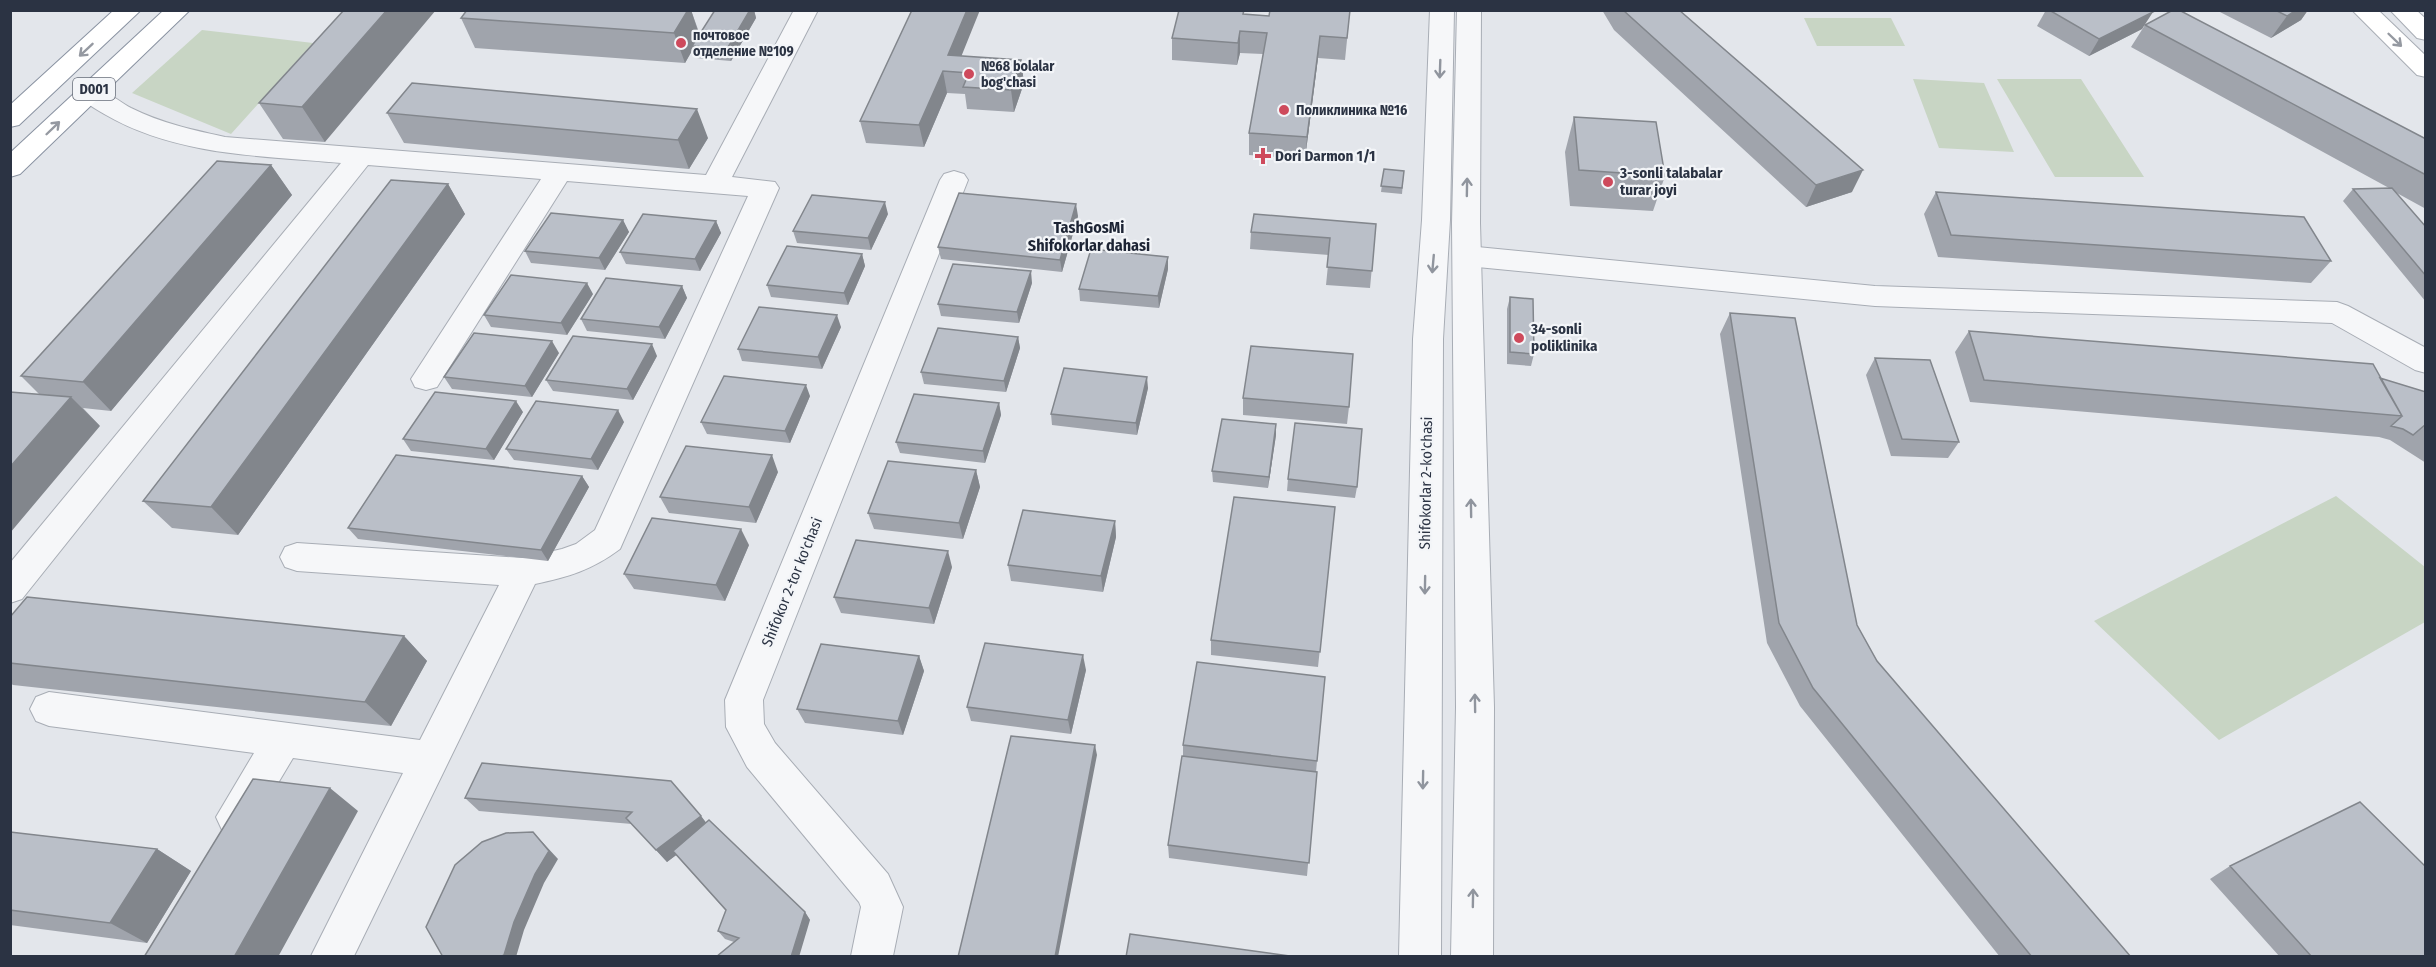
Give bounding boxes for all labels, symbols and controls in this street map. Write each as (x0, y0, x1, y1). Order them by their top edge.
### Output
place label: почтовое отделение №109 (693, 27, 794, 60)
one-way arrow (2387, 33, 2402, 47)
marker: почтовое отделение №109 (674, 36, 688, 50)
one-way arrow (79, 43, 94, 57)
place label: №68 bolalar bog'chasi (981, 58, 1055, 91)
one-way arrow (1434, 58, 1445, 78)
marker: №68 bolalar bog'chasi (962, 67, 976, 81)
road number: D001 (73, 78, 115, 100)
place label: Поликлиника №16 (1296, 102, 1407, 119)
marker: Поликлиника №16 (1277, 103, 1291, 117)
one-way arrow (45, 121, 60, 135)
place label: Dori Darmon 1/1 (1275, 147, 1375, 165)
marker: Dori Darmon 1/1 (1256, 149, 1270, 163)
place label: 3-sonli talabalar turar joyi (1619, 164, 1723, 199)
marker: 3-sonli talabalar turar joyi (1601, 175, 1615, 189)
one-way arrow (1461, 178, 1472, 198)
district label: TashGosMi Shifokorlar dahasi (1028, 218, 1150, 255)
one-way arrow (1427, 253, 1438, 273)
place label: 34-sonli poliklinika (1530, 320, 1598, 355)
marker: 34-sonli poliklinika (1512, 331, 1526, 345)
street label: Shifokorlar 2-ko'chasi (1416, 416, 1436, 550)
one-way arrow (1465, 499, 1477, 519)
street label: Shifokor 2-tor ko'chasi (758, 515, 826, 649)
one-way arrow (1419, 574, 1431, 594)
one-way arrow (1469, 694, 1480, 714)
one-way arrow (1417, 769, 1429, 789)
one-way arrow (1467, 889, 1479, 909)

